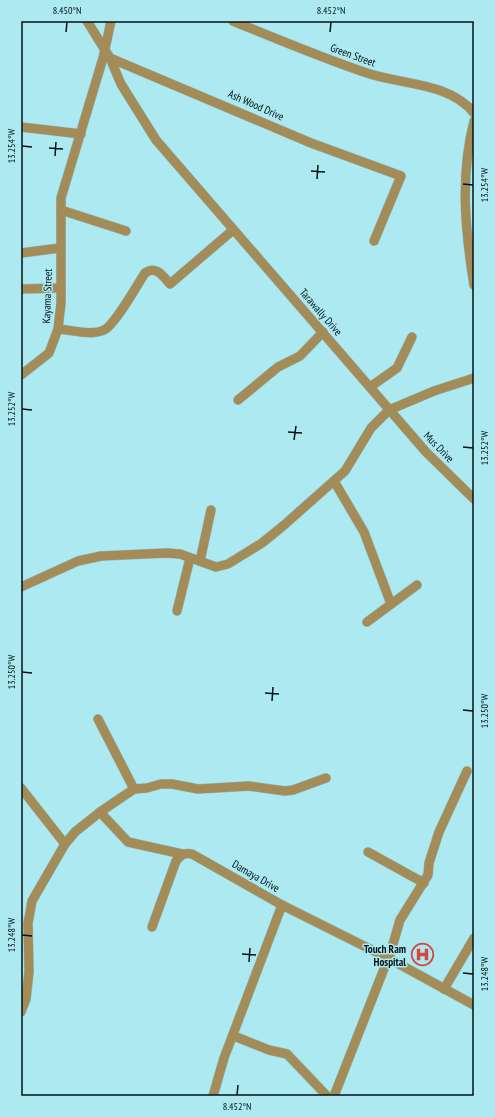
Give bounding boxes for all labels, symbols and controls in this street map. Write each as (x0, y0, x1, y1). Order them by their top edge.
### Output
text: 8.450°N (53, 4, 81, 17)
text: 8.452°N (317, 4, 345, 17)
street label: Green Street (328, 40, 378, 70)
street label: Ash Wood Drive (226, 87, 286, 124)
text: 13.254°W (5, 129, 18, 163)
text: 13.254°W (478, 168, 491, 202)
street label: Kayama Street (39, 268, 55, 324)
street label: Tarawally Drive (297, 286, 346, 339)
text: 13.252°W (5, 392, 18, 426)
street label: Mus Drive (421, 429, 457, 466)
text: 13.252°W (478, 431, 491, 465)
text: 13.250°W (5, 655, 18, 689)
text: 13.250°W (478, 694, 491, 728)
street label: Damaya Drive (230, 857, 283, 895)
text: 13.248°W (5, 918, 18, 952)
place label: Touch Ram Hospital (364, 942, 406, 969)
hospital icon: Touch Ram Hospital (409, 942, 435, 968)
text: 13.248°W (478, 957, 491, 991)
text: 8.452°N (223, 1100, 251, 1113)

